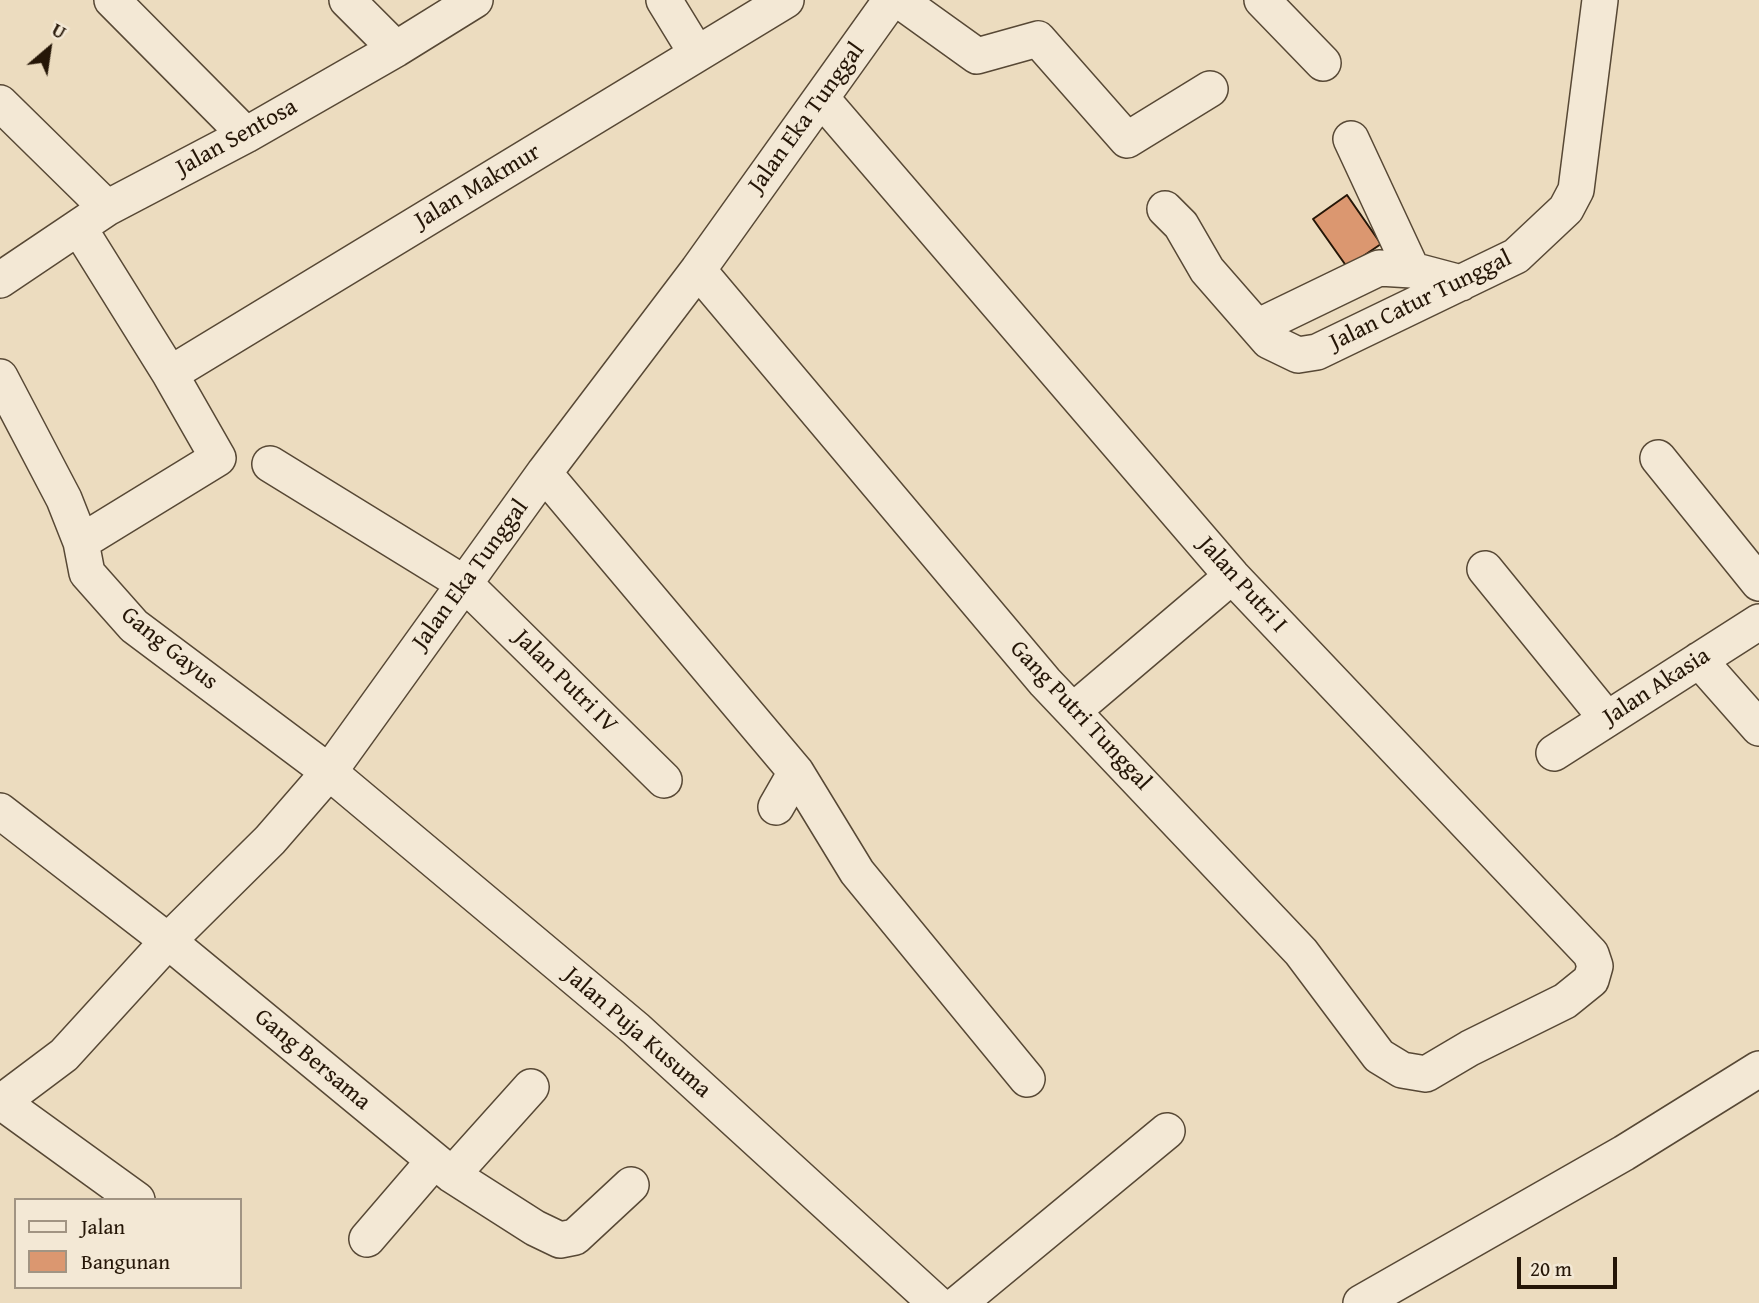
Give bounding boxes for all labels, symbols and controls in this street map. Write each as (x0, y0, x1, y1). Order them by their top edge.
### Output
north arrow (14, 14, 84, 84)
text: U (47, 15, 72, 46)
street label: Jalan Eka Tunggal (743, 37, 871, 199)
street label: Jalan Sentosa (172, 93, 302, 183)
street label: Jalan Makmur (410, 138, 546, 236)
street label: Jalan Catur Tunggal (1325, 245, 1517, 357)
street label: Jalan Eka Tunggal (407, 494, 535, 656)
street label: Jalan Putri I (1191, 531, 1293, 639)
street label: Gang Gayus (115, 601, 223, 697)
street label: Jalan Putri IV (507, 624, 623, 740)
street label: Gang Putri Tunggal (1003, 635, 1157, 797)
street label: Jalan Akasia (1598, 642, 1716, 732)
street label: Jalan Puja Kusuma (558, 961, 716, 1105)
street label: Gang Bersama (248, 1003, 376, 1117)
legend (14, 1198, 242, 1289)
text: Jalan (81, 1211, 125, 1242)
scale bar (1521, 1244, 1621, 1288)
text: Bangunan (81, 1246, 170, 1277)
text: 20 m (1530, 1253, 1572, 1284)

